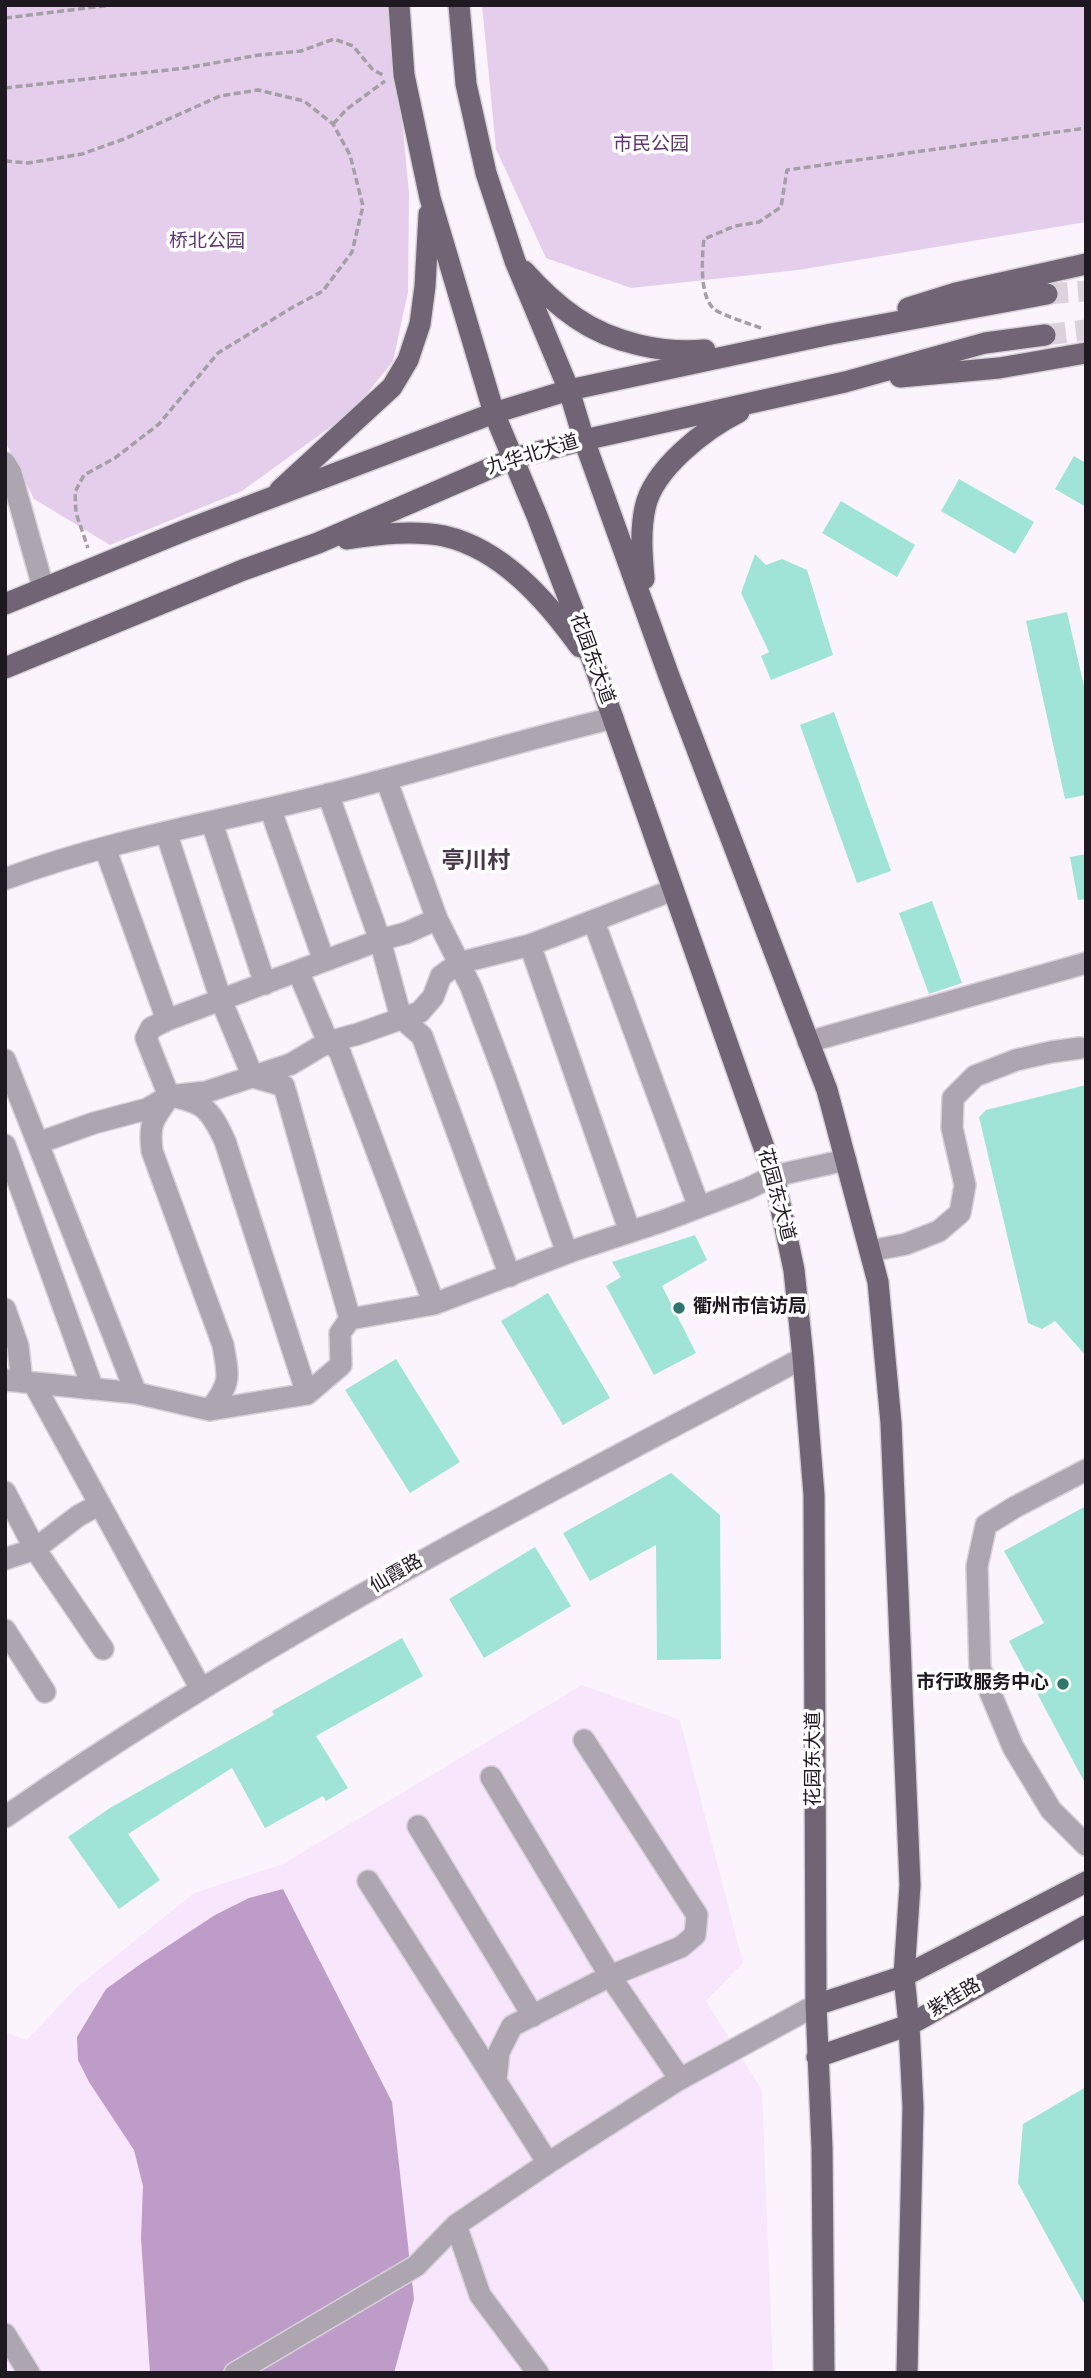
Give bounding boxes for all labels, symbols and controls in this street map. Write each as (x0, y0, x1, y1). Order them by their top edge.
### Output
park label: 市民公园 (613, 135, 689, 157)
park label: 桥北公园 (169, 232, 245, 254)
street label: 九华北大道 (484, 431, 582, 481)
street label: 花园东大道 (564, 610, 618, 708)
district label: 亭川村 (442, 849, 510, 877)
street label: 花园东大道 (752, 1146, 798, 1244)
place label: 衢州市信访局 (693, 1297, 807, 1319)
marker: 衢州市信访局 (671, 1300, 687, 1316)
street label: 仙霞路 (367, 1551, 427, 1599)
place label: 市行政服务中心 (916, 1673, 1049, 1695)
marker: 市行政服务中心 (1055, 1676, 1071, 1692)
street label: 花园东大道 (804, 1712, 826, 1806)
street label: 紫桂路 (925, 1975, 985, 2023)

